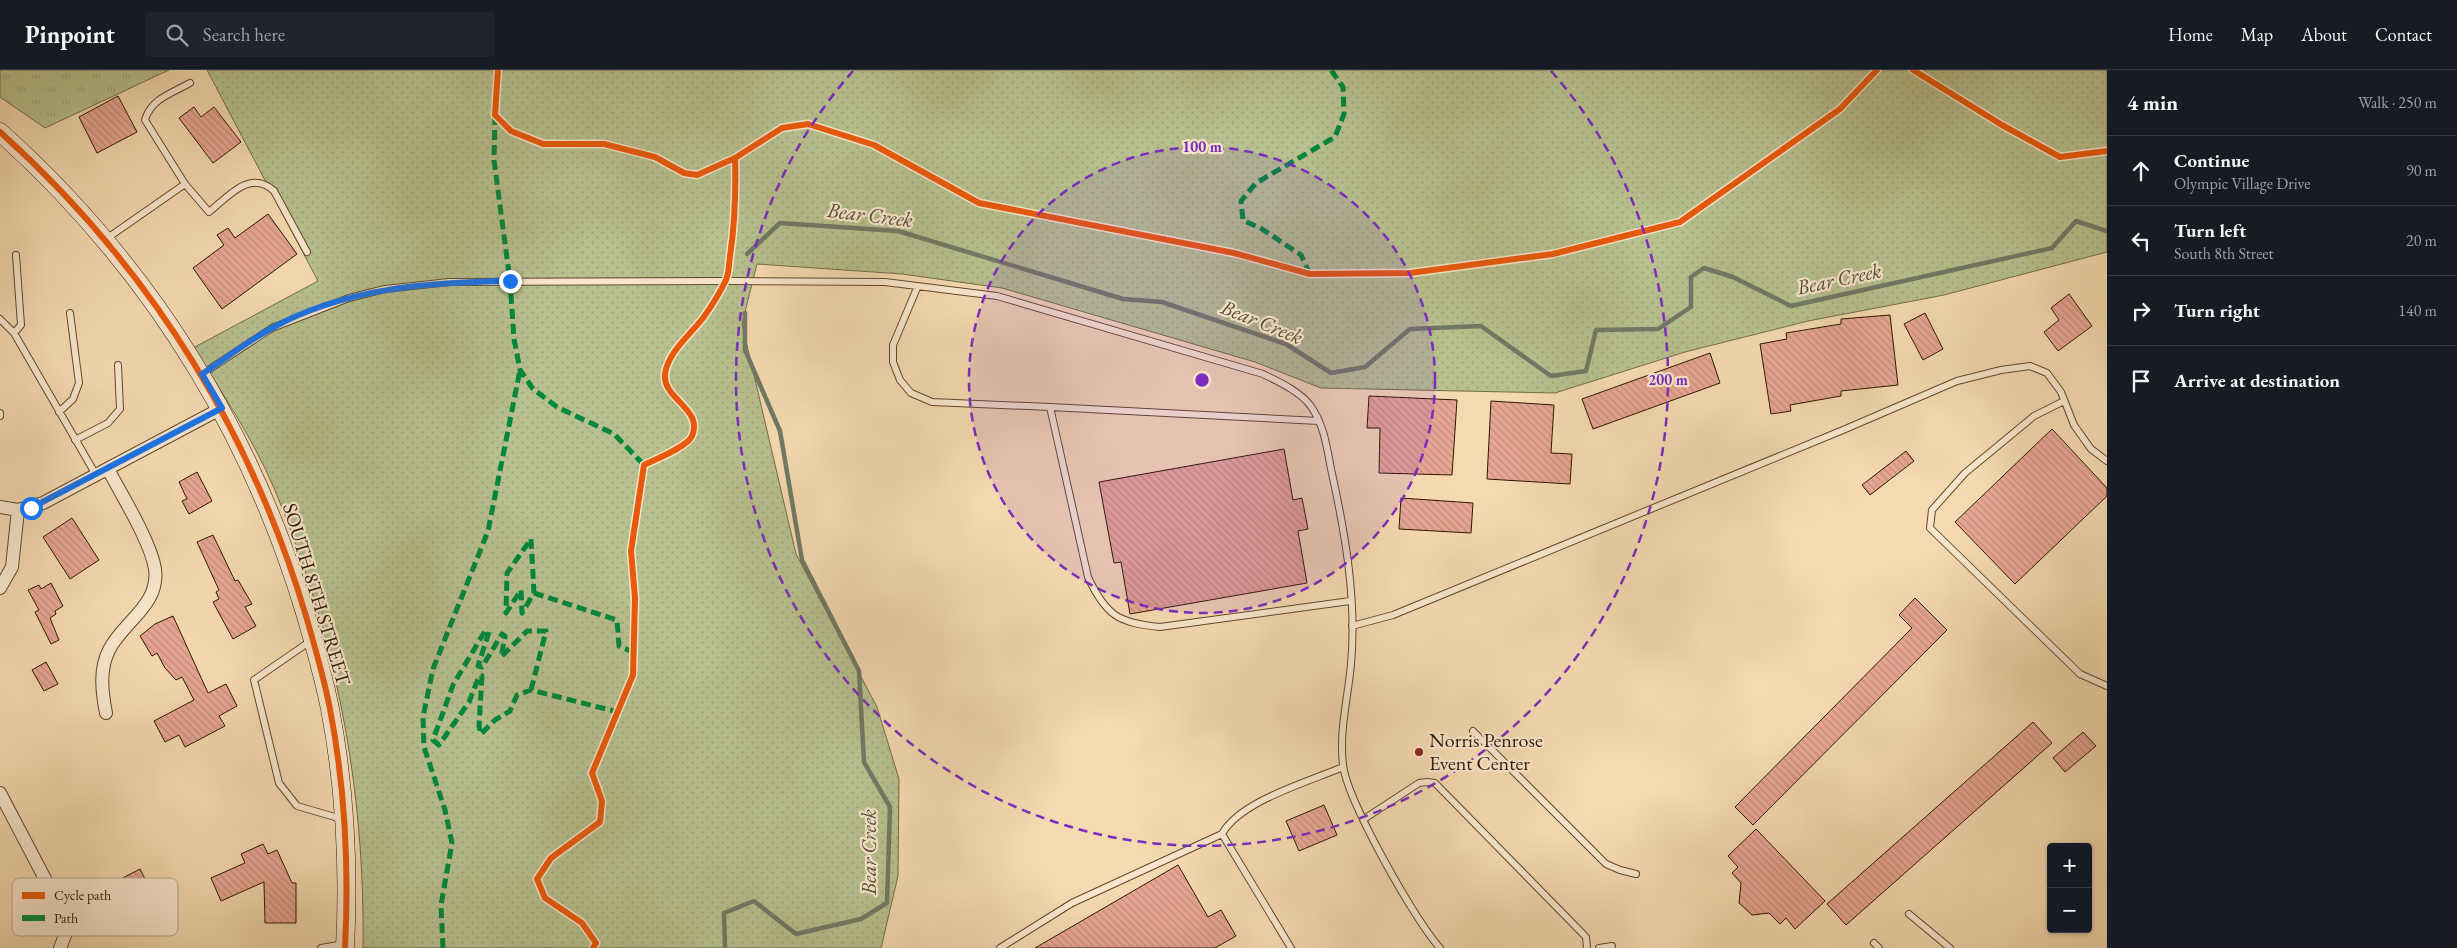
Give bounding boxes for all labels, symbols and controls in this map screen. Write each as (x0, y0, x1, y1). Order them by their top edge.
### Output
search box (145, 12, 495, 57)
text: Pinpoint (25, 19, 115, 50)
icon: search (163, 21, 191, 49)
text: Search here (203, 22, 285, 47)
text: Home (2168, 23, 2213, 46)
text: Map (2241, 23, 2273, 46)
text: About (2301, 23, 2347, 46)
text: Contact (2375, 23, 2432, 46)
text: 4 min (2127, 89, 2178, 116)
text: Walk · 250 m (2358, 92, 2437, 113)
text: 100 m (1182, 137, 1222, 156)
text: Continue (2174, 148, 2249, 173)
icon: ahead (2127, 157, 2155, 185)
text: 90 m (2406, 160, 2437, 181)
text: Olympic Village Drive (2174, 173, 2310, 194)
water label: Bear Creek (825, 196, 915, 233)
text: Turn left (2174, 218, 2246, 243)
icon: left (2127, 227, 2155, 255)
text: 20 m (2406, 230, 2437, 251)
text: South 8th Street (2174, 243, 2274, 264)
water label: Bear Creek (1793, 256, 1884, 301)
route end (499, 270, 522, 293)
water label: Bear Creek (1216, 293, 1307, 350)
icon: right (2127, 297, 2155, 325)
text: Turn right (2174, 298, 2260, 323)
text: 140 m (2398, 300, 2437, 321)
icon: arrive (2127, 367, 2155, 395)
text: Arrive at destination (2174, 368, 2340, 393)
text: 200 m (1648, 370, 1688, 389)
centre of rings (1193, 371, 1211, 389)
route start (20, 497, 43, 520)
street label: SOUTH 8TH STREET (277, 500, 357, 689)
place label: Norris Penrose Event Center (1429, 727, 1543, 776)
marker: Norris Penrose Event Center (1413, 746, 1425, 758)
water label: Bear Creek (855, 809, 882, 896)
map controls (2047, 843, 2092, 933)
button: + (2047, 843, 2092, 888)
legend (12, 878, 178, 936)
text: Cycle path (54, 886, 111, 904)
button: − (2047, 888, 2092, 933)
text: Path (54, 909, 78, 927)

